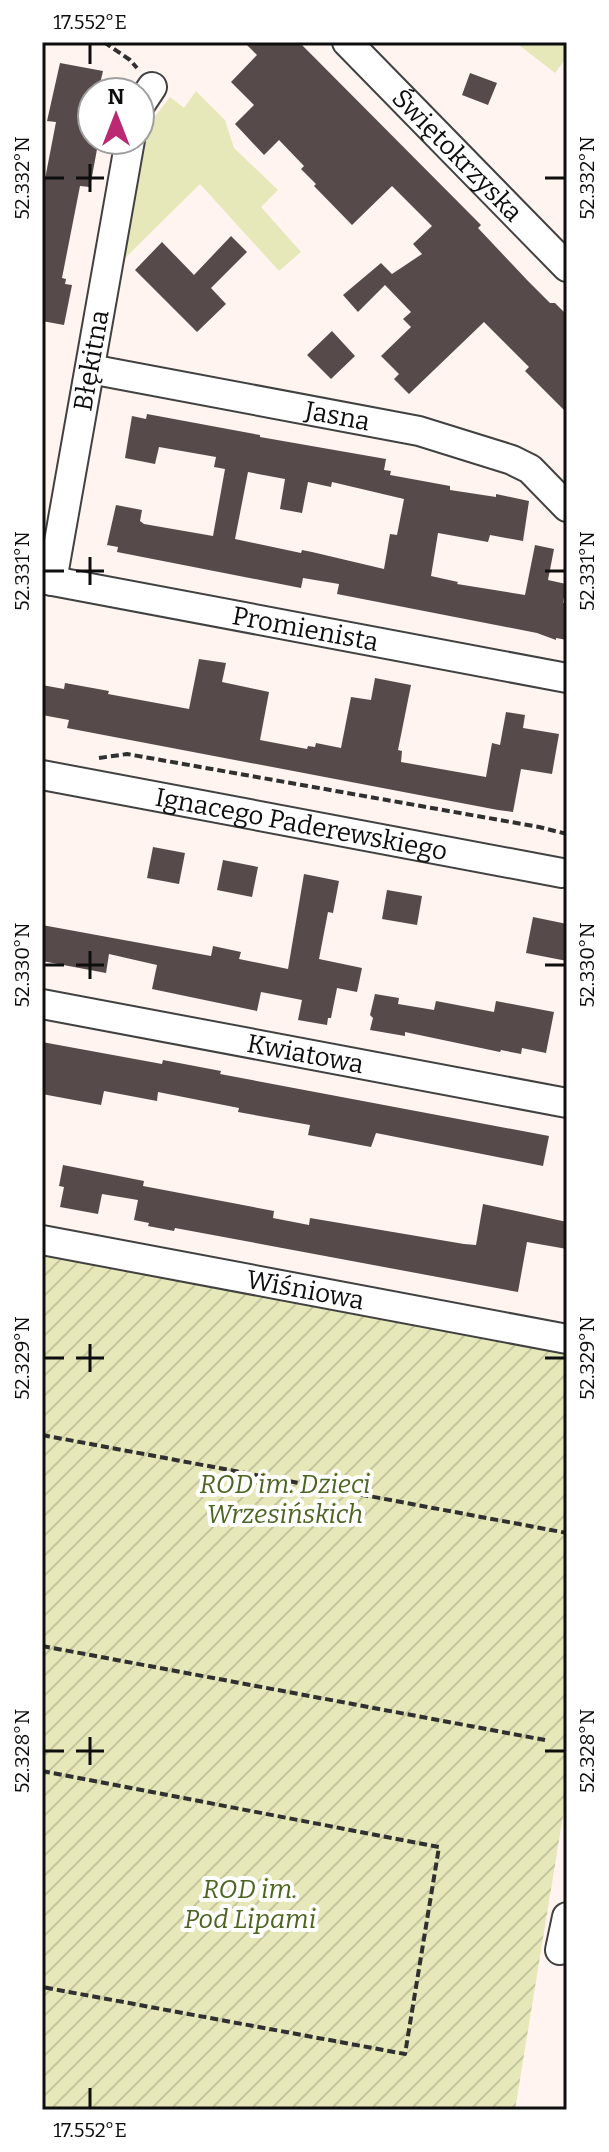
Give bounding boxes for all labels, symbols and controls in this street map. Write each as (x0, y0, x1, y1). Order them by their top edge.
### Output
text: 17.552°E (53, 10, 127, 34)
north arrow (76, 76, 156, 156)
text: N (108, 83, 125, 110)
street label: Świętokrzyska (386, 83, 529, 228)
text: 52.332°N (10, 136, 34, 220)
text: 52.332°N (575, 136, 599, 220)
street label: Błękitna (67, 308, 116, 413)
street label: Jasna (302, 395, 373, 437)
text: 52.331°N (10, 531, 34, 611)
text: 52.331°N (575, 531, 599, 611)
street label: Promienista (230, 600, 381, 658)
street label: Ignacego Paderewskiego (153, 782, 450, 867)
text: 52.330°N (10, 922, 34, 1008)
text: 52.330°N (575, 922, 599, 1008)
street label: Kwiatowa (244, 1028, 366, 1080)
street label: Wiśniowa (244, 1264, 367, 1316)
text: 52.329°N (10, 1316, 34, 1400)
text: 52.329°N (575, 1316, 599, 1400)
park label: ROD im. Dzieci Wrzesińskich (200, 1469, 370, 1530)
text: 52.328°N (10, 1709, 34, 1793)
text: 52.328°N (575, 1709, 599, 1793)
park label: ROD im. Pod Lipami (184, 1874, 316, 1935)
text: 17.552°E (53, 2118, 127, 2142)

